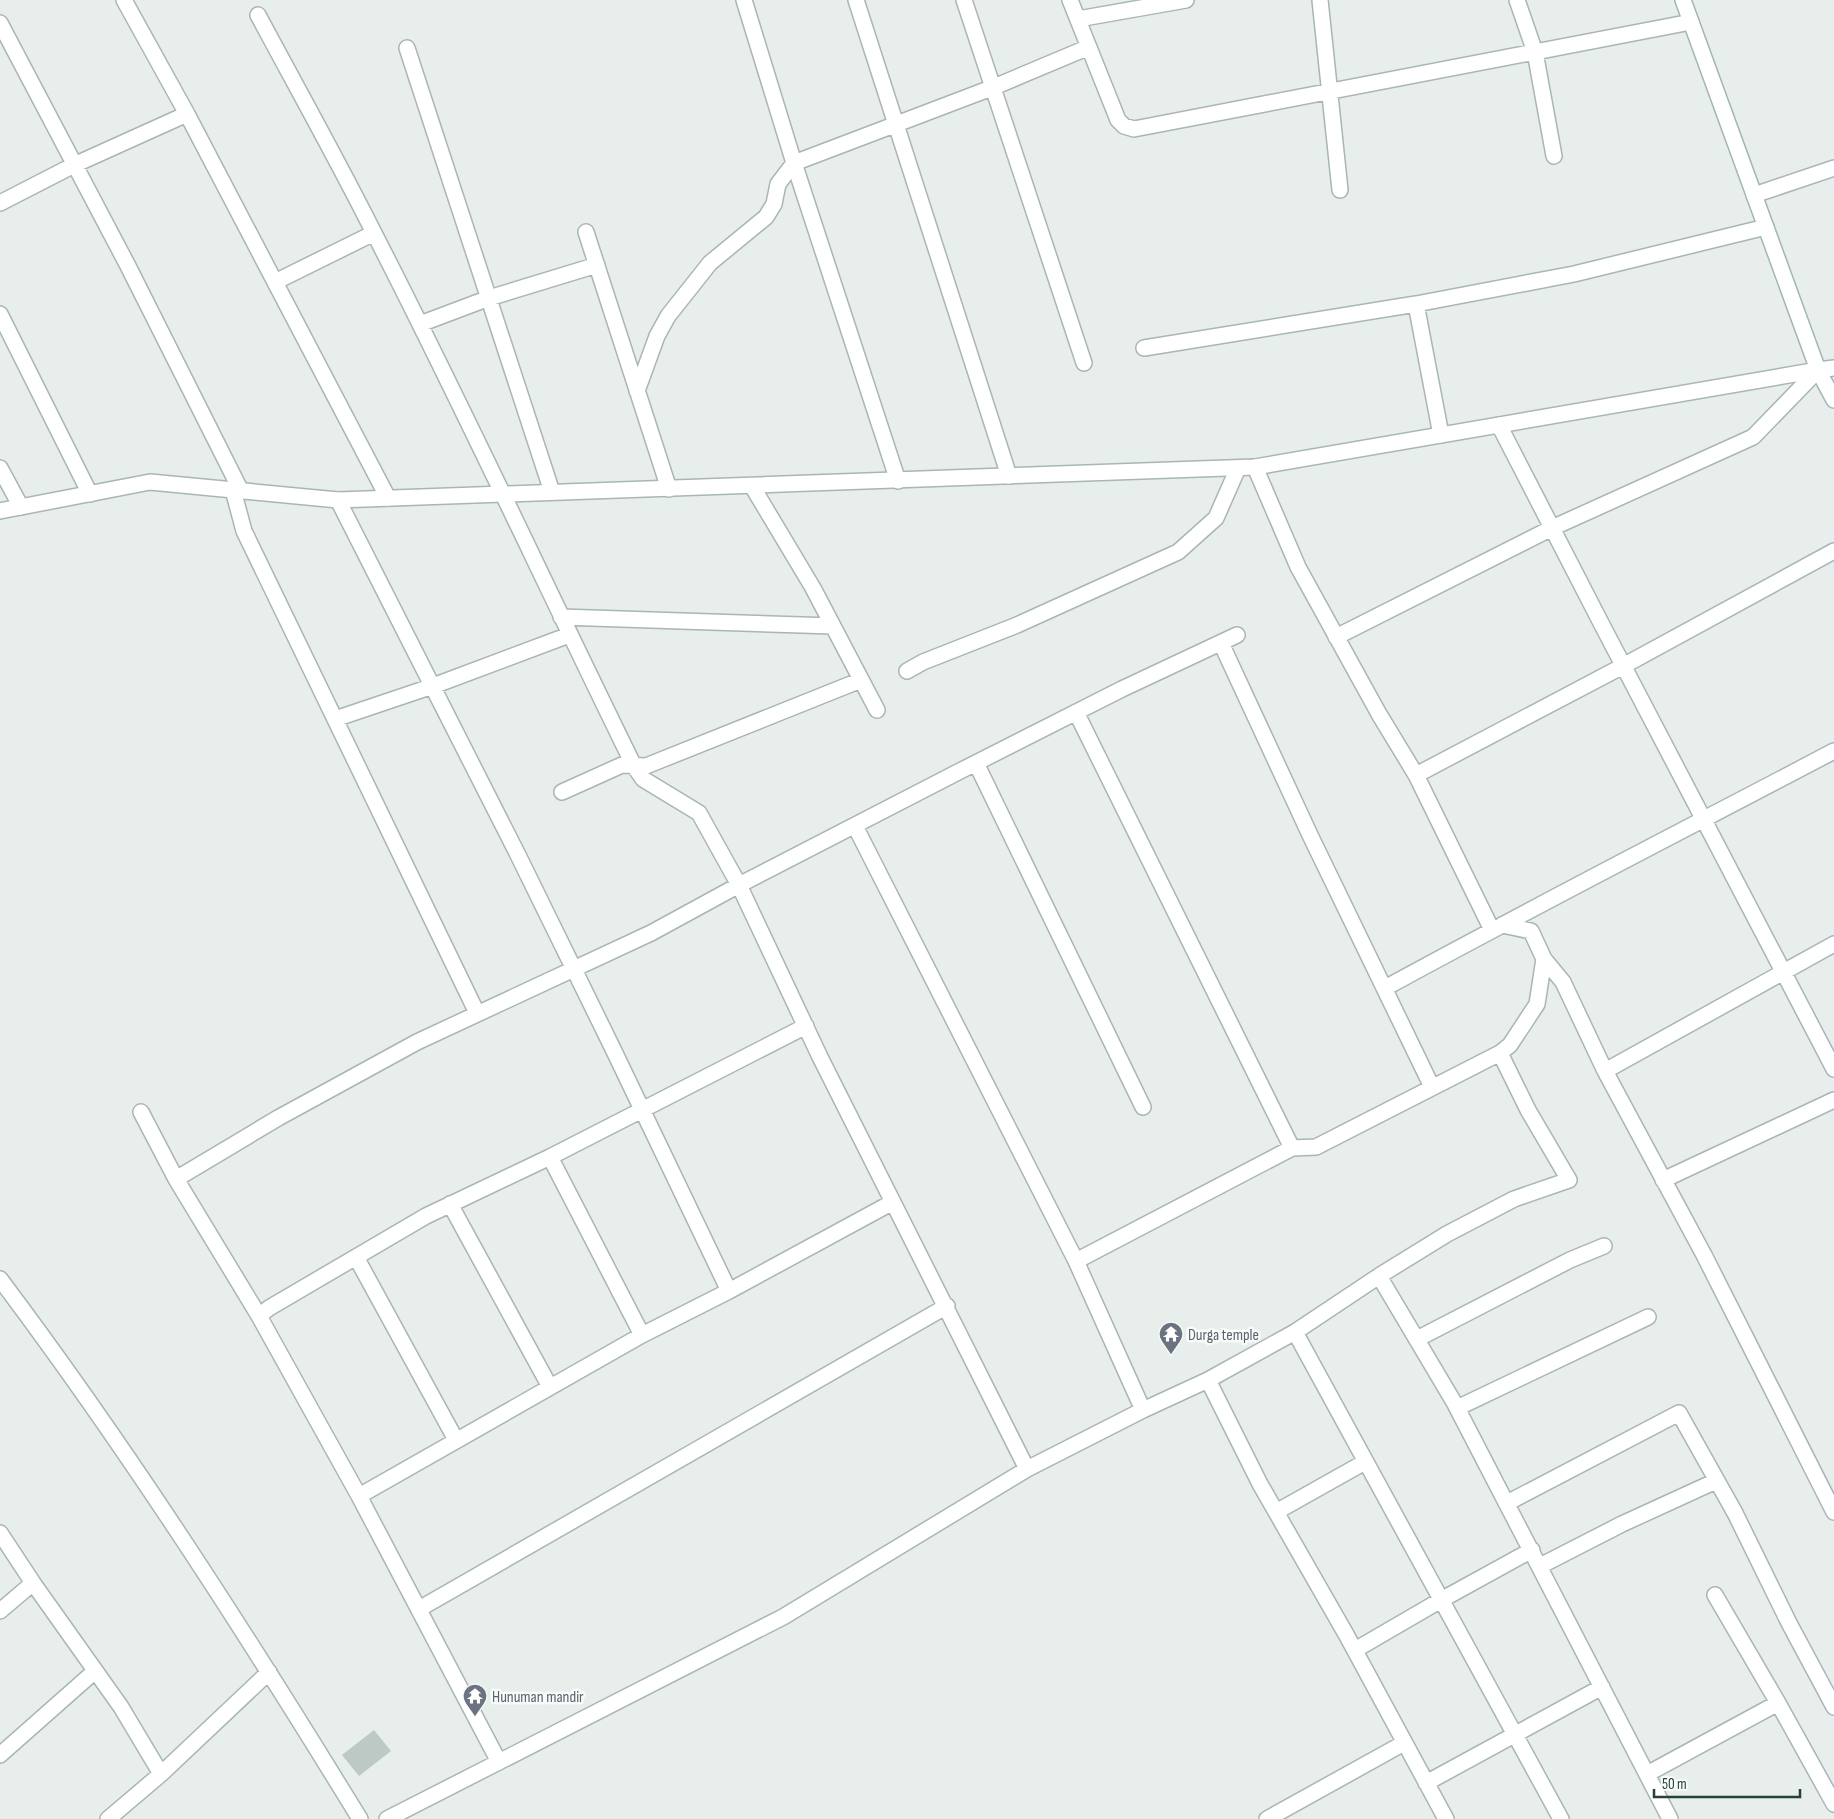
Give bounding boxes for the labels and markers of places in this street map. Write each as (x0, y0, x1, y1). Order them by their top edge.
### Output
temple icon: Durga temple (1158, 1321, 1184, 1355)
place label: Durga temple (1188, 1326, 1259, 1345)
temple icon: Hunuman mandir (462, 1683, 488, 1717)
place label: Hunuman mandir (492, 1688, 584, 1707)

